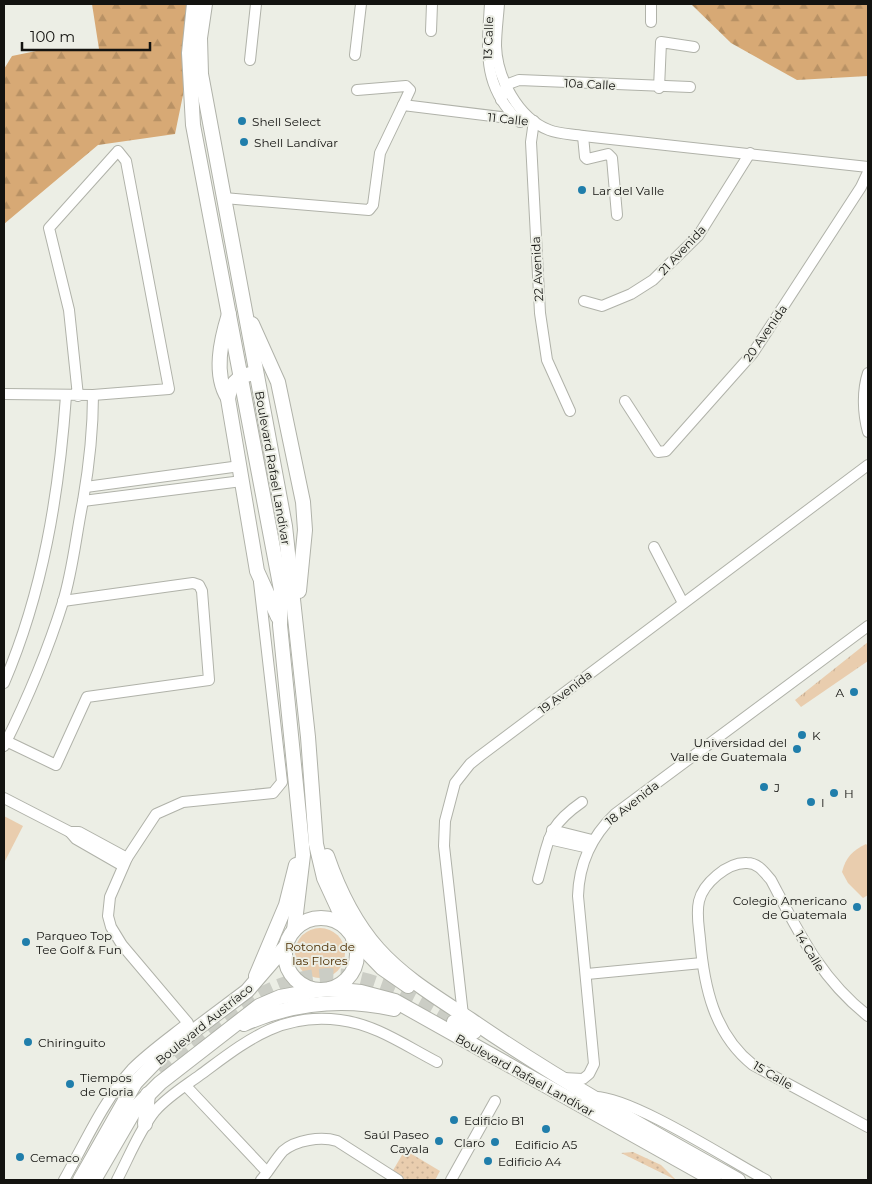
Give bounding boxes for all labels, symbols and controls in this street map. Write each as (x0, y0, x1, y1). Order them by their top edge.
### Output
street label: 13 Calle (480, 16, 496, 60)
scale bar (22, 20, 150, 52)
text: 100 m (30, 27, 75, 46)
street label: 10a Calle (564, 75, 616, 93)
street label: 11 Calle (487, 109, 529, 129)
place label: Shell Select (252, 114, 321, 129)
marker: Shell Select (236, 115, 248, 127)
place label: Shell Landívar (254, 135, 338, 150)
marker: Shell Landívar (238, 136, 250, 148)
place label: Lar del Valle (592, 183, 664, 198)
marker: Lar del Valle (576, 184, 588, 196)
street label: 21 Avenida (655, 222, 709, 278)
street label: 22 Avenida (528, 236, 546, 302)
street label: 20 Avenida (740, 302, 790, 364)
street label: Boulevard Rafael Landívar (252, 390, 294, 546)
street label: 19 Avenida (535, 667, 595, 717)
place label: A (835, 685, 844, 700)
marker: A (848, 686, 860, 698)
place label: K (812, 728, 821, 743)
marker: K (796, 729, 808, 741)
place label: Universidad del Valle de Guatemala (670, 735, 787, 764)
marker: Universidad del Valle de Guatemala (791, 743, 803, 755)
street label: 18 Avenida (602, 778, 662, 828)
place label: J (773, 780, 780, 795)
marker: J (758, 781, 770, 793)
place label: H (844, 786, 854, 801)
marker: H (828, 787, 840, 799)
place label: I (821, 795, 825, 810)
marker: I (805, 796, 817, 808)
place label: Colegio Americano de Guatemala (733, 893, 847, 922)
marker: Colegio Americano de Guatemala (851, 901, 863, 913)
place label: Parqueo Top Tee Golf & Fun (36, 928, 122, 957)
street label: 14 Calle (792, 928, 828, 974)
marker: Parqueo Top Tee Golf & Fun (20, 936, 32, 948)
park label: Rotonda de las Flores (285, 939, 355, 968)
street label: Boulevard Austríaco (152, 980, 256, 1068)
street label: Boulevard Rafael Landívar (453, 1031, 597, 1120)
place label: Chiringuito (38, 1035, 106, 1050)
marker: Chiringuito (22, 1036, 34, 1048)
street label: 15 Calle (750, 1058, 796, 1092)
place label: Tiempos de Gloria (80, 1070, 134, 1099)
marker: Tiempos de Gloria (64, 1078, 76, 1090)
place label: Edificio B1 (464, 1113, 524, 1128)
marker: Edificio B1 (448, 1114, 460, 1126)
marker: Edificio A5 (540, 1123, 552, 1135)
place label: Saúl Paseo Cayala (364, 1127, 429, 1156)
marker: Saúl Paseo Cayala (433, 1135, 445, 1147)
place label: Claro (454, 1135, 485, 1150)
marker: Claro (489, 1136, 501, 1148)
place label: Edificio A5 (515, 1137, 577, 1152)
place label: Cemaco (30, 1150, 79, 1165)
marker: Cemaco (14, 1151, 26, 1163)
place label: Edificio A4 (498, 1154, 561, 1169)
marker: Edificio A4 (482, 1155, 494, 1167)

